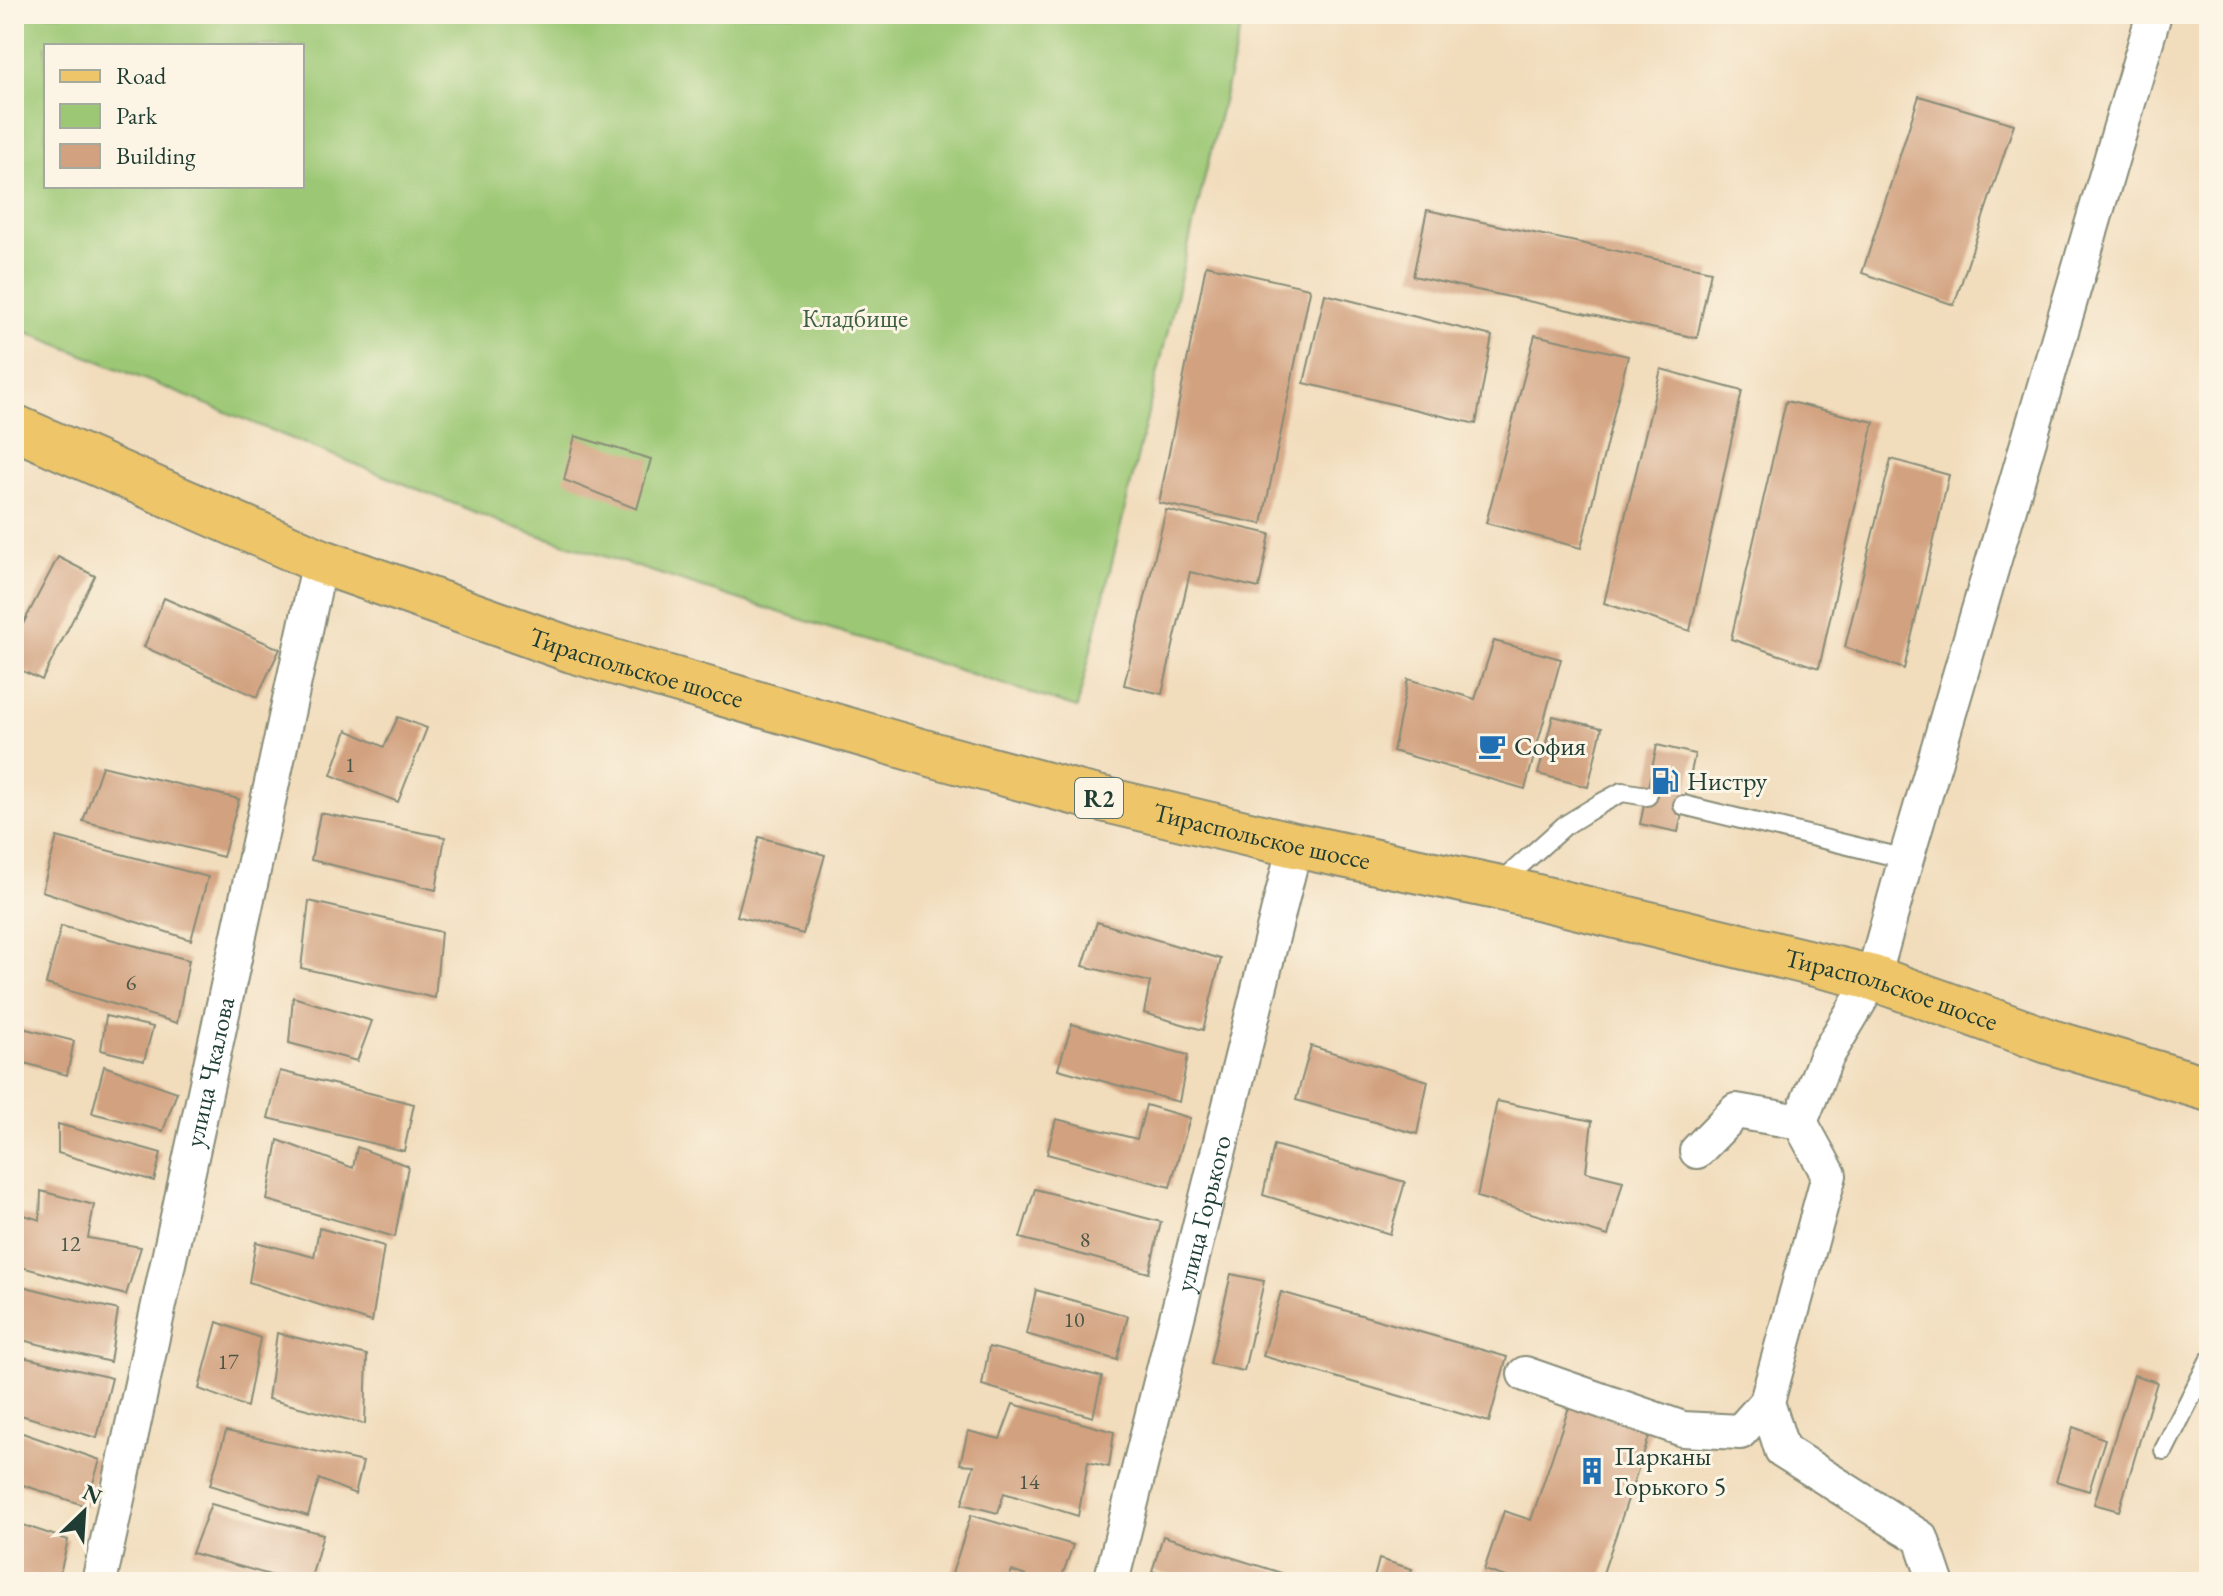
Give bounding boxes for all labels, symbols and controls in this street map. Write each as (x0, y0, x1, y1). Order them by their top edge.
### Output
legend (44, 44, 304, 188)
text: Road (116, 60, 167, 91)
text: Park (116, 100, 158, 131)
text: Building (116, 140, 196, 171)
park label: Кладбище (802, 301, 908, 335)
street label: Тираспольское шоссе (525, 619, 747, 716)
place label: София (1514, 729, 1586, 763)
cafe icon: София (1477, 731, 1507, 761)
house number: 1 (345, 750, 355, 779)
place label: Нистру (1687, 764, 1768, 798)
fuel station icon: Нистру (1650, 766, 1680, 796)
road number: R2 (1075, 778, 1123, 818)
street label: Тираспольское шоссе (1150, 795, 1374, 877)
street label: Тираспольское шоссе (1781, 940, 2002, 1039)
house number: 6 (126, 968, 137, 997)
street label: улица Чкалова (177, 993, 242, 1150)
street label: улица Горького (1167, 1131, 1239, 1295)
house number: 8 (1080, 1225, 1090, 1254)
house number: 12 (59, 1229, 81, 1258)
house number: 10 (1063, 1305, 1085, 1334)
house number: 17 (217, 1347, 239, 1376)
place label: Парканы Горького 5 (1614, 1439, 1726, 1503)
building icon: Парканы Горького 5 (1577, 1456, 1607, 1486)
house number: 14 (1018, 1467, 1040, 1496)
north arrow (44, 1472, 124, 1552)
text: N (78, 1477, 107, 1511)

